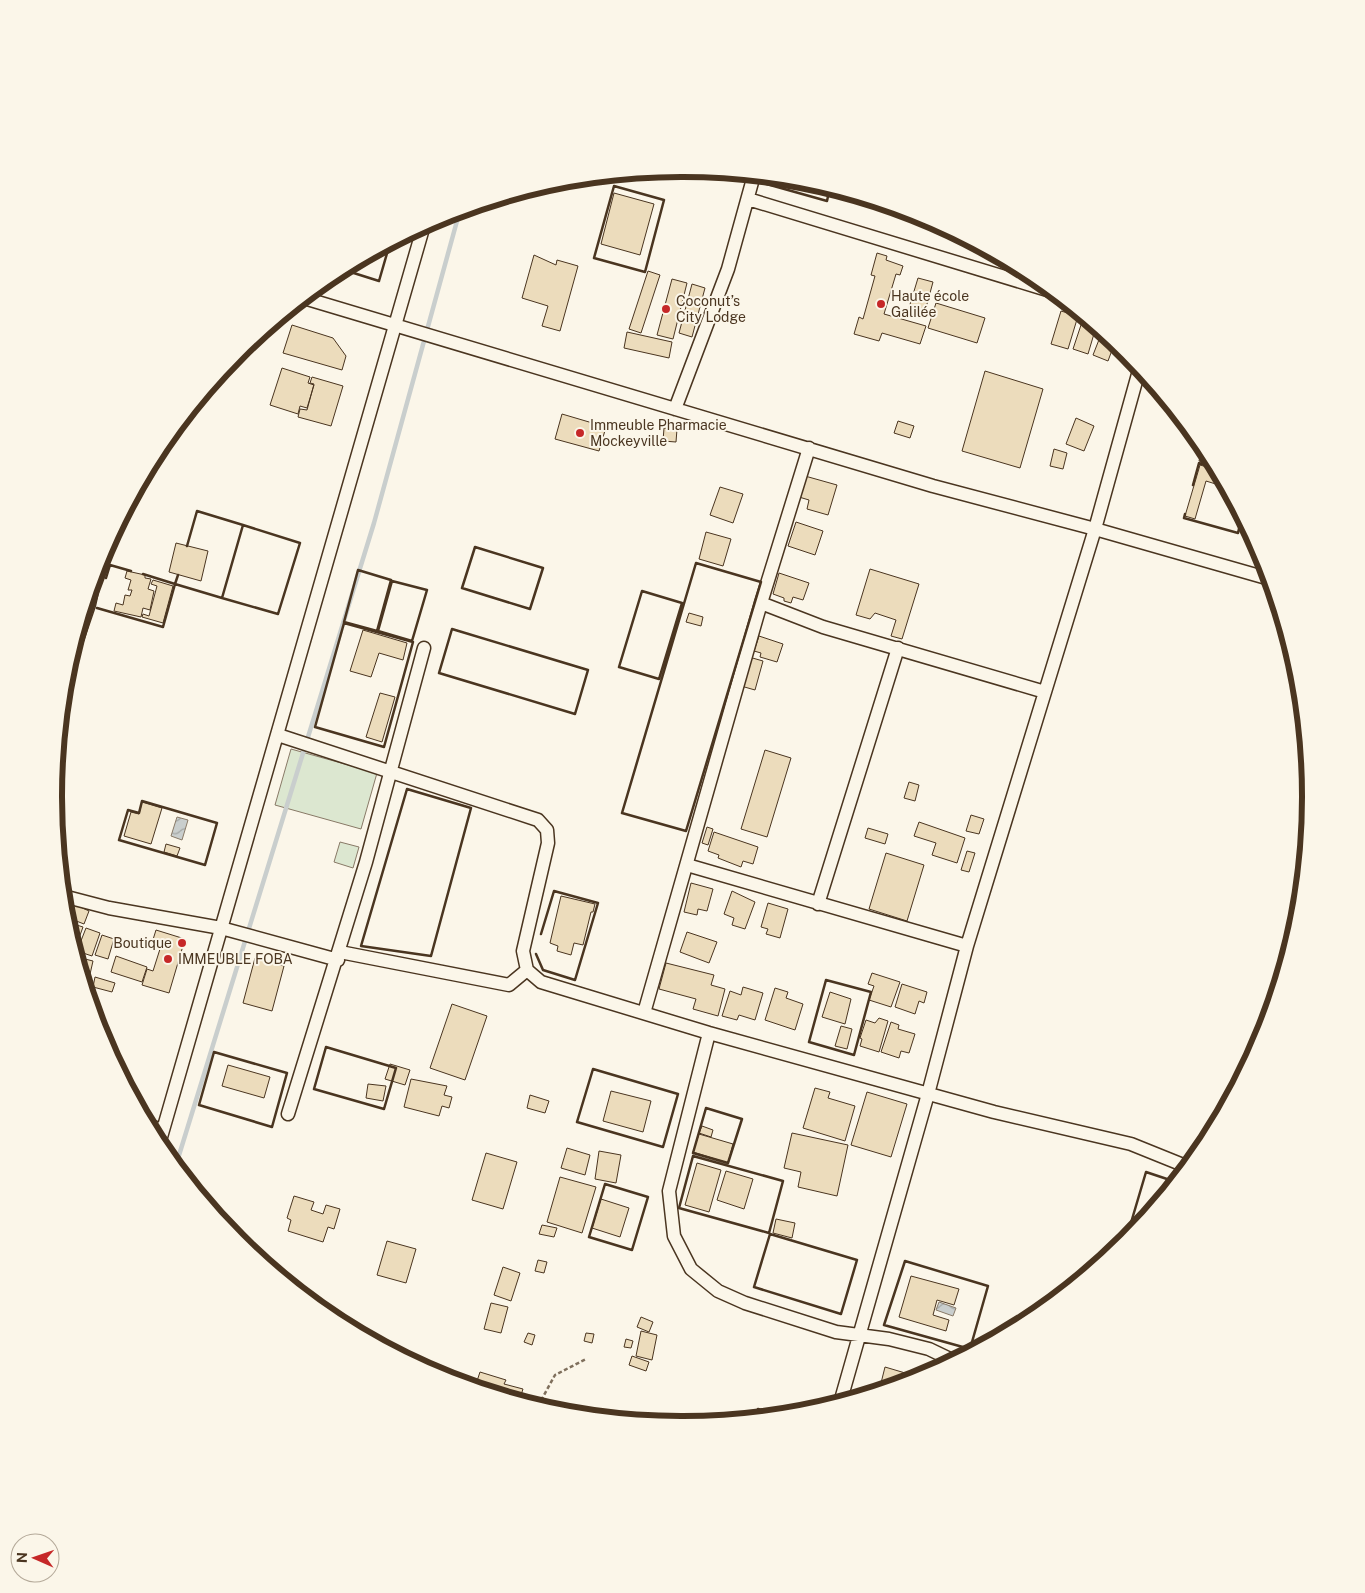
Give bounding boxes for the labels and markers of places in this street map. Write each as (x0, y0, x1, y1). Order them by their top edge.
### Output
place label: Haute école Galilée (891, 288, 969, 320)
place label: Coconut’s City Lodge (676, 293, 746, 325)
marker: Haute école Galilée (875, 298, 887, 310)
marker: Coconut’s City Lodge (660, 303, 672, 315)
place label: Immeuble Pharmacie Mockeyville (590, 417, 727, 449)
marker: Immeuble Pharmacie Mockeyville (574, 427, 586, 439)
place label: Boutique (113, 935, 172, 951)
marker: Boutique (176, 937, 188, 949)
place label: IMMEUBLE FOBA (178, 951, 293, 967)
marker: IMMEUBLE FOBA (162, 953, 174, 965)

